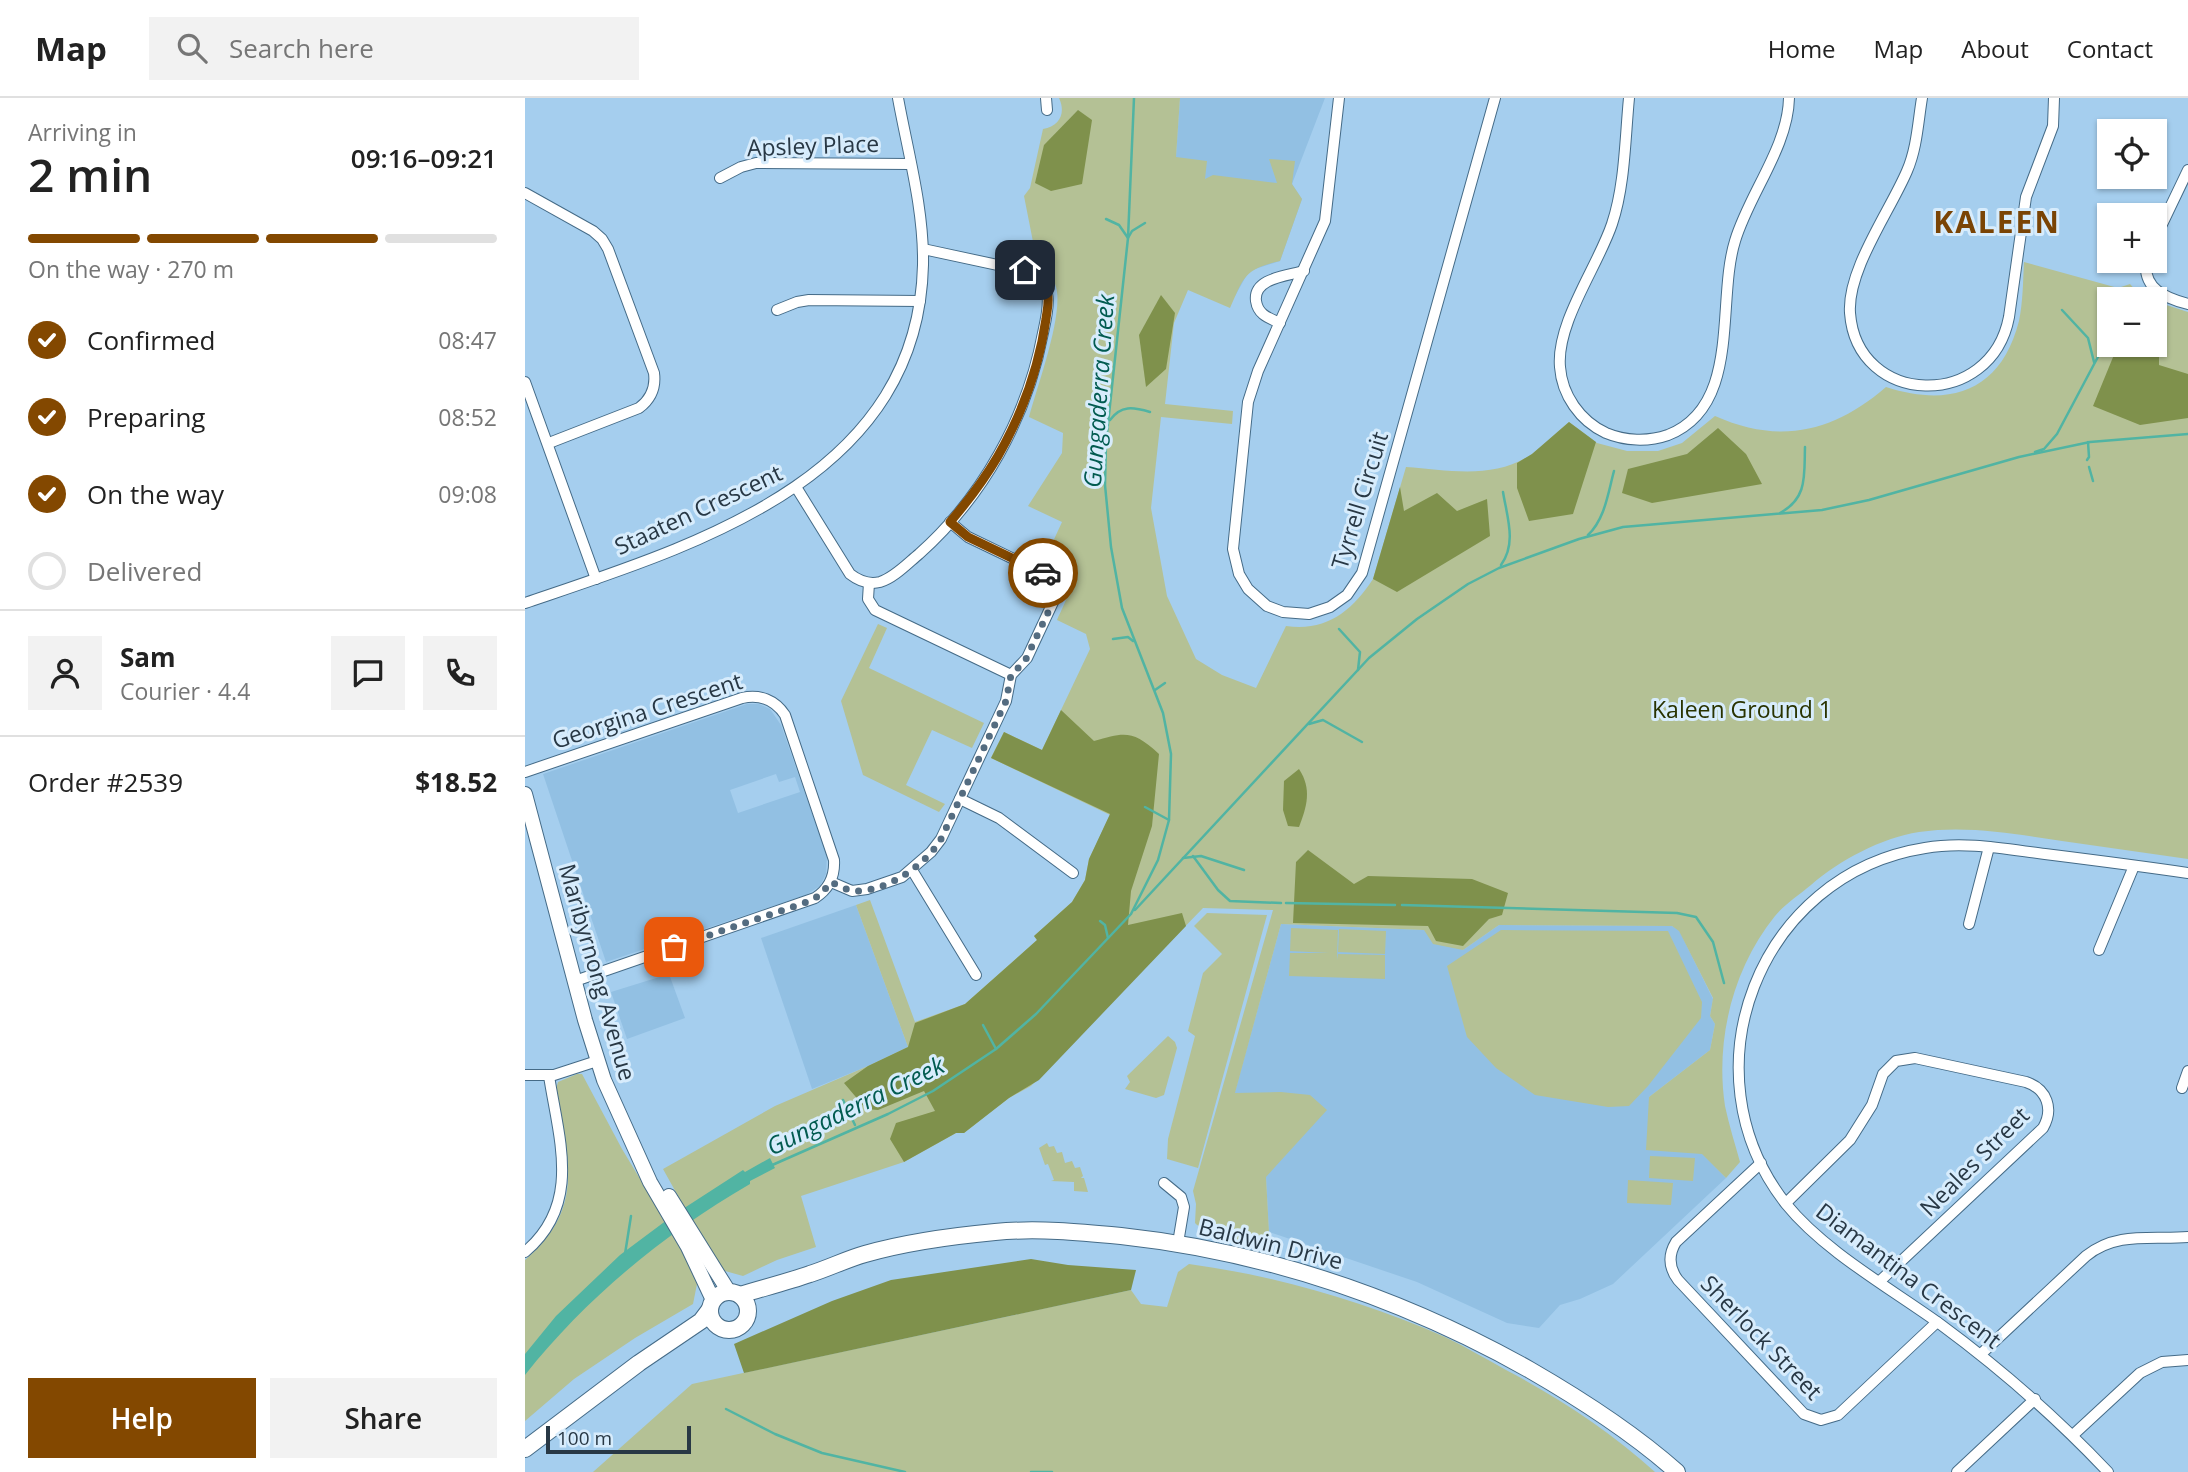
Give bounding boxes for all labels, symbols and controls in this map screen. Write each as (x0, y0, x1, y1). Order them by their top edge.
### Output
search box (149, 17, 639, 80)
text: Map (35, 26, 107, 71)
icon: search (173, 29, 211, 67)
text: Search here (229, 30, 374, 66)
text: Home (1768, 32, 1836, 65)
text: Map (1874, 32, 1923, 65)
text: About (1961, 32, 2029, 65)
text: Contact (2067, 32, 2153, 65)
text: Arriving in (28, 116, 137, 148)
map controls (2097, 119, 2167, 357)
button: locate (2097, 119, 2167, 189)
street label: Apsley Place (746, 127, 880, 163)
text: 09:16–09:21 (351, 140, 497, 176)
text: 2 min (28, 143, 152, 205)
district label: KALEEN (1933, 201, 2061, 242)
button: + (2097, 203, 2167, 273)
pin (995, 240, 1055, 300)
icon: home (1006, 251, 1044, 289)
text: On the way · 270 m (28, 253, 234, 285)
button: − (2097, 287, 2167, 357)
water label: Gungaderra Creek (1075, 292, 1121, 489)
icon: check (28, 321, 66, 359)
text: Confirmed (87, 322, 215, 358)
text: 08:47 (438, 324, 497, 356)
icon: check (28, 398, 66, 436)
text: Preparing (87, 399, 205, 435)
text: 08:52 (438, 401, 497, 433)
street label: Tyrrell Circuit (1323, 427, 1395, 573)
street label: Staaten Crescent (609, 456, 787, 562)
icon: check (28, 475, 66, 513)
text: On the way (87, 476, 224, 512)
text: 09:08 (438, 478, 497, 510)
courier (1008, 538, 1078, 608)
text: Delivered (87, 553, 202, 589)
icon: car (1024, 554, 1062, 592)
button: person (28, 636, 102, 710)
button: chat (331, 636, 405, 710)
button: phone (423, 636, 497, 710)
text: Sam (120, 639, 176, 675)
street label: Georgina Crescent (548, 664, 746, 756)
text: Courier · 4.4 (120, 675, 250, 707)
park label: Kaleen Ground 1 (1652, 693, 1832, 725)
text: Order #2539 (28, 764, 183, 800)
text: $18.52 (415, 764, 497, 800)
street label: Maribyrnong Avenue (552, 860, 644, 1084)
pin (644, 917, 704, 977)
icon: bag (655, 928, 693, 966)
water label: Gungaderra Creek (761, 1047, 950, 1162)
street label: Neales Street (1912, 1099, 2036, 1223)
street label: Diamantina Crescent (1810, 1195, 2008, 1355)
street label: Baldwin Drive (1196, 1210, 1346, 1276)
street label: Sherlock Street (1694, 1268, 1830, 1406)
button: Help (28, 1378, 256, 1458)
button: Share (270, 1378, 497, 1458)
scale bar (546, 1423, 691, 1455)
text: 100 m (557, 1425, 612, 1451)

